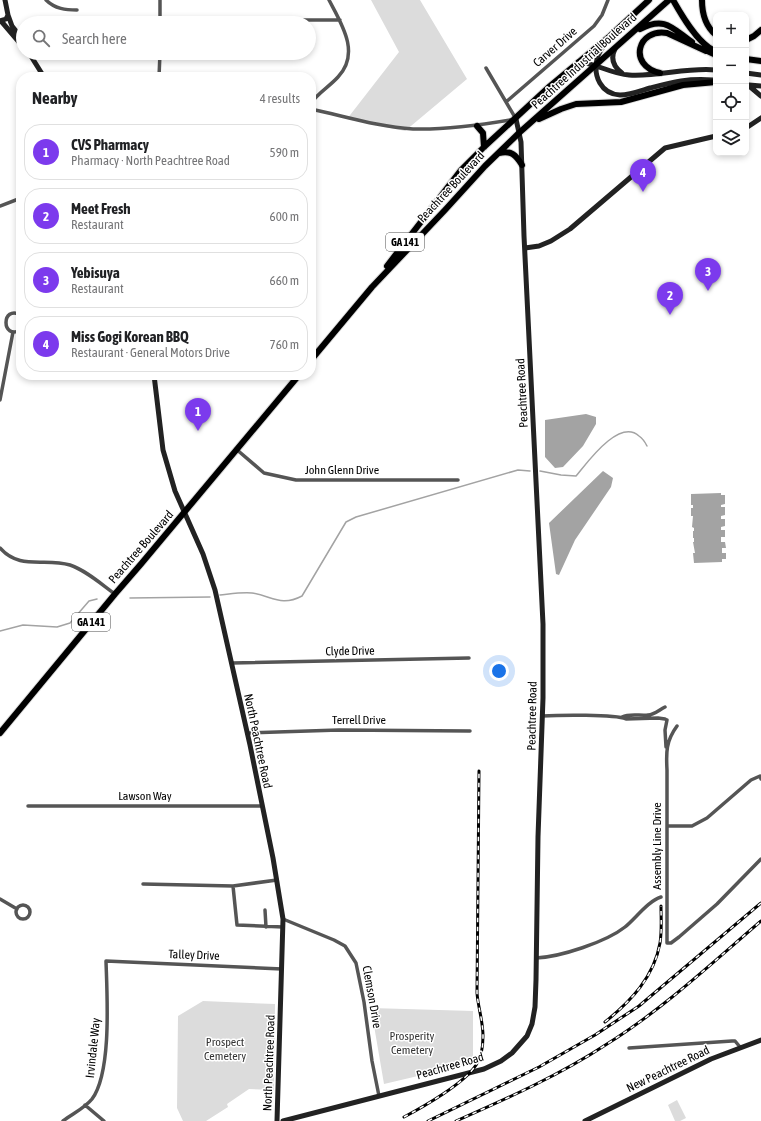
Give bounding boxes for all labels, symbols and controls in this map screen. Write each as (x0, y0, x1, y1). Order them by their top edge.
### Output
street label: Peachtree Industrial Boulevard (529, 10, 639, 112)
map controls (713, 12, 749, 156)
button: + (713, 12, 749, 48)
search box (16, 16, 316, 60)
street label: Carver Drive (530, 24, 580, 70)
icon: search (30, 27, 52, 49)
text: Search here (62, 30, 127, 47)
button: − (713, 48, 749, 84)
button: locate (713, 84, 749, 120)
text: Nearby (32, 88, 78, 108)
text: 4 results (260, 91, 300, 106)
button: layers (713, 120, 749, 156)
text: CVS Pharmacy (71, 136, 149, 153)
text: 1 (43, 145, 49, 160)
text: 590 m (270, 145, 299, 160)
street label: Peachtree Boulevard (415, 149, 487, 225)
text: Pharmacy · North Peachtree Road (71, 153, 230, 168)
pin: 4 (630, 159, 656, 192)
text: Meet Fresh (71, 200, 131, 217)
text: 2 (43, 209, 49, 224)
text: 600 m (270, 209, 299, 224)
text: Restaurant (71, 217, 124, 232)
road number: GA 141 (386, 233, 424, 251)
pin: 3 (695, 258, 721, 291)
text: Yebisuya (71, 264, 120, 281)
text: 3 (43, 273, 49, 288)
text: 660 m (270, 273, 299, 288)
text: Restaurant (71, 281, 124, 296)
pin: 2 (657, 282, 683, 315)
text: Miss Gogi Korean BBQ (71, 328, 189, 345)
text: 4 (43, 337, 49, 352)
text: 760 m (270, 337, 299, 352)
text: Restaurant · General Motors Drive (71, 345, 230, 360)
street label: Peachtree Road (513, 358, 531, 428)
pin: 1 (185, 398, 211, 431)
street label: John Glenn Drive (305, 463, 379, 477)
street label: Peachtree Boulevard (106, 508, 176, 586)
road number: GA 141 (72, 613, 110, 631)
street label: Clyde Drive (325, 644, 375, 658)
your location (489, 661, 509, 681)
street label: Peachtree Road (524, 681, 540, 751)
street label: North Peachtree Road (241, 692, 275, 790)
street label: Terrell Drive (332, 713, 386, 727)
street label: Lawson Way (118, 789, 172, 803)
street label: Assembly Line Drive (650, 802, 664, 890)
street label: Talley Drive (168, 947, 220, 963)
street label: Clemson Drive (360, 965, 384, 1029)
street label: North Peachtree Road (260, 1015, 278, 1111)
street label: Irvindale Way (83, 1017, 103, 1079)
park label: Prosperity Cemetery (389, 1029, 435, 1057)
park label: Prospect Cemetery (204, 1035, 246, 1063)
street label: New Peachtree Road (624, 1043, 712, 1095)
street label: Peachtree Road (415, 1050, 485, 1082)

